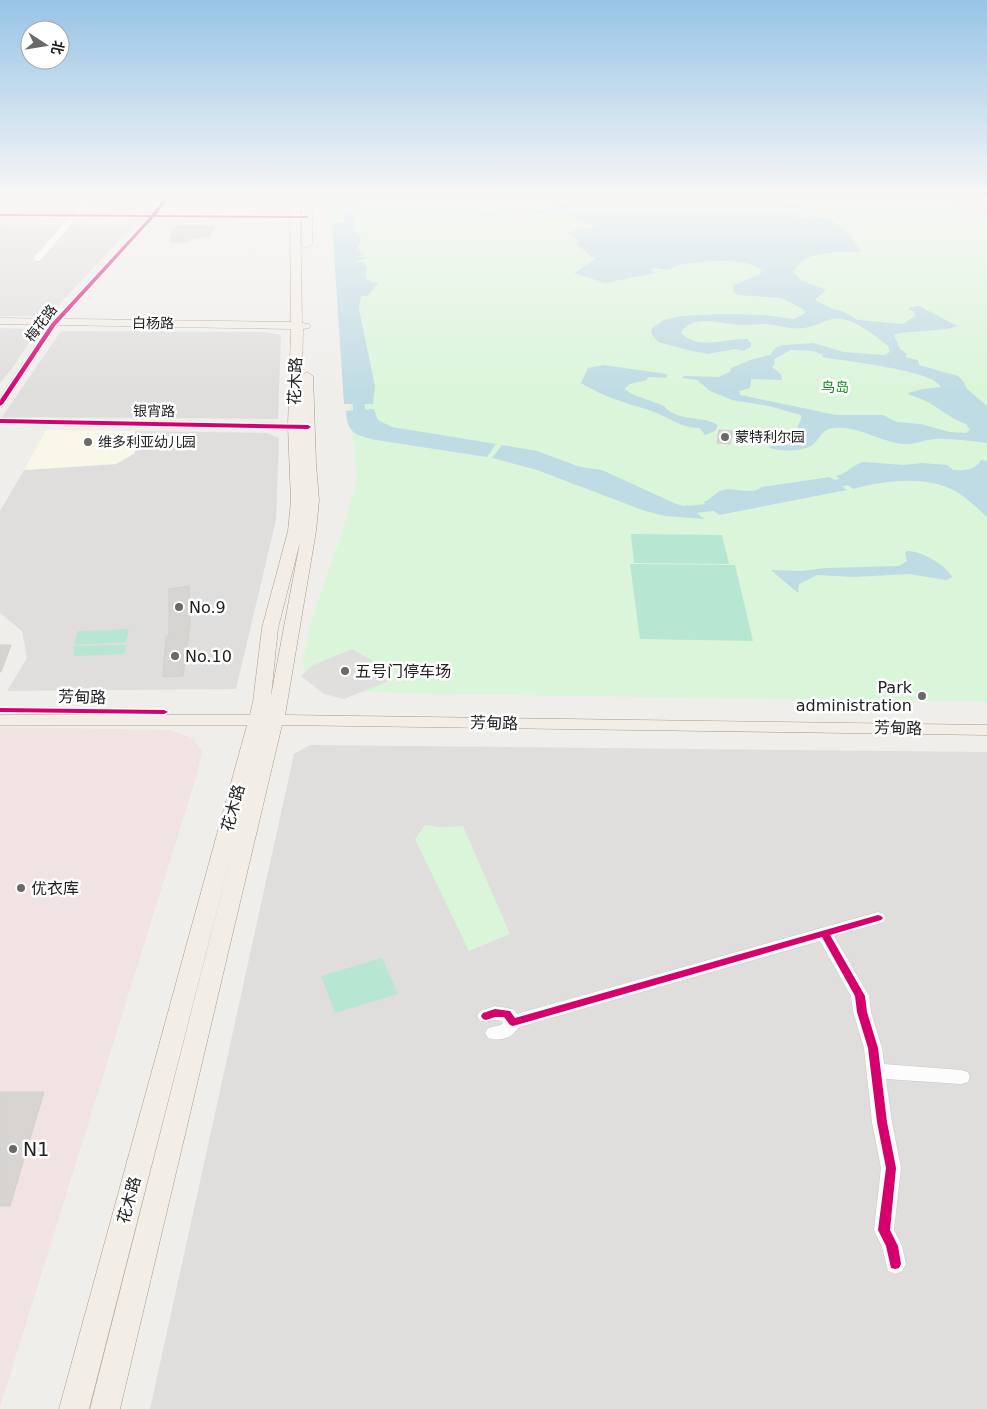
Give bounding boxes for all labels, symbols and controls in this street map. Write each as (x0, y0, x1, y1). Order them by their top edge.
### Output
north arrow (20, 20, 70, 70)
text: 北 (48, 39, 67, 56)
street label: 梅花路 (22, 301, 60, 345)
street label: 白杨路 (132, 315, 174, 331)
street label: 花木路 (285, 357, 305, 405)
park label: 鸟岛 (821, 379, 849, 395)
street label: 银宵路 (133, 403, 175, 419)
place label: 蒙特利尔园 (735, 429, 805, 445)
marker: 蒙特利尔园 (719, 431, 731, 443)
place label: 维多利亚幼儿园 (98, 434, 196, 450)
marker: 维多利亚幼儿园 (82, 436, 94, 448)
place label: No.9 (189, 598, 226, 617)
marker: No.9 (173, 601, 185, 613)
place label: No.10 (185, 647, 232, 666)
marker: No.10 (169, 650, 181, 662)
place label: 五号门停车场 (355, 662, 451, 681)
marker: 五号门停车场 (339, 665, 351, 677)
place label: Park administration (796, 678, 913, 715)
street label: 芳甸路 (58, 687, 106, 707)
marker: Park administration (916, 690, 928, 702)
street label: 芳甸路 (470, 713, 518, 733)
street label: 芳甸路 (874, 718, 922, 738)
street label: 花木路 (218, 782, 248, 834)
place label: 优衣库 (31, 879, 79, 898)
marker: 优衣库 (15, 882, 27, 894)
place label: N1 (23, 1138, 49, 1160)
marker: N1 (7, 1143, 19, 1155)
street label: 花木路 (114, 1174, 144, 1226)

